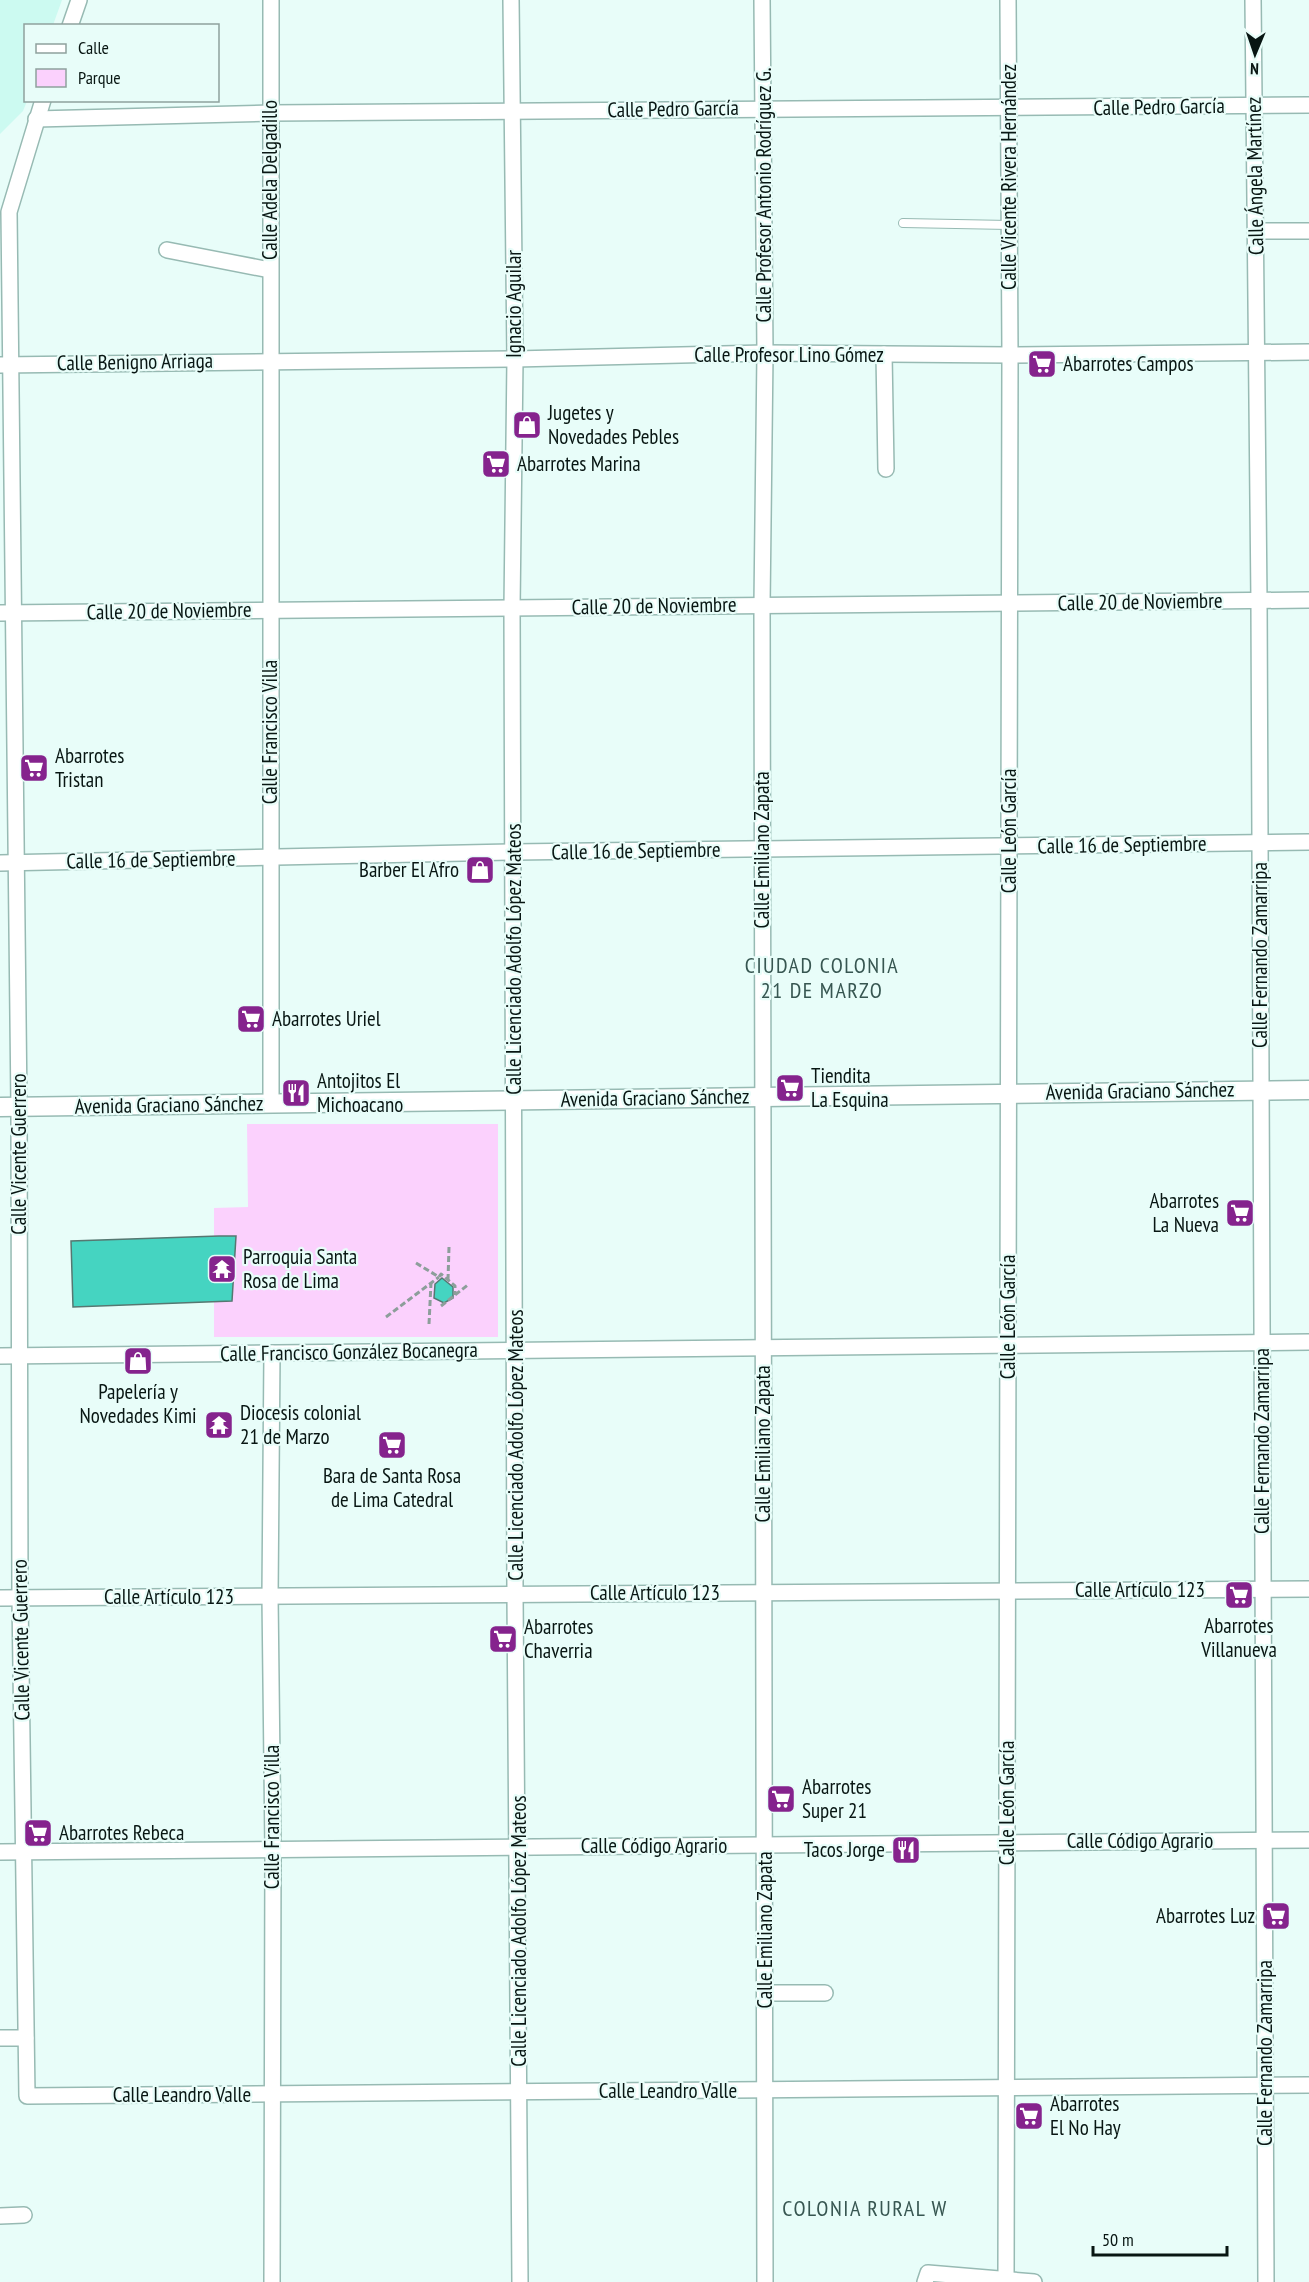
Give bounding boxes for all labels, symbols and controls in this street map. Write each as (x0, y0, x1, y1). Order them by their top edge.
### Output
legend (24, 24, 219, 102)
north arrow (1225, 24, 1285, 84)
text: Calle (78, 36, 109, 59)
text: N (1250, 59, 1259, 79)
street label: Calle Vicente Rivera Hernández (995, 64, 1022, 290)
text: Parque (78, 66, 121, 89)
street label: Calle Profesor Antonio Rodríguez G. (750, 67, 777, 323)
street label: Calle Pedro García (1093, 92, 1225, 121)
street label: Calle Pedro García (607, 94, 739, 123)
street label: Calle Ángela Martínez (1240, 97, 1269, 255)
street label: Calle Adela Delgadillo (256, 100, 283, 260)
street label: Ignacio Aguilar (500, 250, 527, 358)
street label: Calle Profesor Lino Gómez (694, 341, 884, 368)
street label: Calle Benigno Arriaga (57, 347, 213, 376)
supermarket icon: Abarrotes Campos (1026, 348, 1058, 380)
place label: Abarrotes Campos (1063, 350, 1194, 377)
place label: Jugetes y Novedades Pebles (547, 399, 679, 450)
shop icon: Jugetes y Novedades Pebles (511, 409, 543, 441)
supermarket icon: Abarrotes Marina (480, 448, 512, 480)
place label: Abarrotes Marina (517, 450, 641, 477)
street label: Calle 20 de Noviembre (1057, 587, 1223, 616)
street label: Calle 20 de Noviembre (571, 591, 737, 620)
street label: Calle 20 de Noviembre (86, 596, 252, 625)
street label: Calle Francisco Villa (256, 660, 283, 804)
place label: Abarrotes Tristan (55, 742, 124, 793)
supermarket icon: Abarrotes Tristan (18, 752, 50, 784)
street label: Calle León García (995, 769, 1022, 893)
street label: Calle Emiliano Zapata (748, 771, 775, 929)
street label: Calle Licenciado Adolfo López Mateos (500, 823, 527, 1095)
street label: Calle 16 de Septiembre (1037, 830, 1207, 859)
street label: Calle 16 de Septiembre (551, 836, 721, 865)
street label: Calle 16 de Septiembre (66, 845, 236, 874)
shop icon: Barber El Afro (464, 854, 496, 886)
place label: Barber El Afro (359, 856, 459, 883)
street label: Calle Fernando Zamarripa (1246, 862, 1273, 1048)
district label: CIUDAD COLONIA 21 DE MARZO (745, 951, 899, 1004)
supermarket icon: Abarrotes Uriel (235, 1003, 267, 1035)
place label: Abarrotes Uriel (272, 1005, 381, 1032)
place label: Tiendita La Esquina (811, 1062, 889, 1113)
place label: Antojitos El Michoacano (317, 1067, 403, 1118)
supermarket icon: Tiendita La Esquina (774, 1072, 806, 1104)
street label: Calle Vicente Guerrero (5, 1073, 32, 1235)
street label: Avenida Graciano Sánchez (1045, 1075, 1235, 1106)
restaurant icon: Antojitos El Michoacano (280, 1077, 312, 1109)
street label: Avenida Graciano Sánchez (560, 1082, 750, 1113)
street label: Avenida Graciano Sánchez (74, 1089, 264, 1120)
place label: Abarrotes La Nueva (1150, 1187, 1219, 1238)
supermarket icon: Abarrotes La Nueva (1224, 1197, 1256, 1229)
place label: Parroquia Santa Rosa de Lima (243, 1243, 357, 1294)
temple icon: Parroquia Santa Rosa de Lima (206, 1253, 238, 1285)
street label: Calle León García (994, 1255, 1021, 1379)
street label: Calle Licenciado Adolfo López Mateos (502, 1309, 529, 1581)
street label: Calle Francisco González Bocanegra (220, 1336, 478, 1367)
shop icon: Papelería y Novedades Kimi (122, 1345, 154, 1377)
street label: Calle Fernando Zamarripa (1248, 1348, 1275, 1534)
street label: Calle Emiliano Zapata (749, 1365, 776, 1523)
place label: Papelería y Novedades Kimi (80, 1378, 196, 1429)
place label: Diocesis colonial 21 de Marzo (240, 1399, 361, 1450)
temple icon: Diocesis colonial 21 de Marzo (203, 1409, 235, 1441)
supermarket icon: Bara de Santa Rosa de Lima Catedral (376, 1429, 408, 1461)
place label: Bara de Santa Rosa de Lima Catedral (323, 1462, 461, 1513)
street label: Calle Vicente Guerrero (6, 1559, 35, 1721)
street label: Calle Artículo 123 (1075, 1576, 1205, 1603)
street label: Calle Artículo 123 (590, 1579, 720, 1606)
supermarket icon: Abarrotes Villanueva (1223, 1579, 1255, 1611)
street label: Calle Artículo 123 (104, 1583, 234, 1610)
place label: Abarrotes Villanueva (1200, 1612, 1277, 1663)
place label: Abarrotes Chaverria (524, 1613, 593, 1664)
supermarket icon: Abarrotes Chaverria (487, 1623, 519, 1655)
street label: Calle León García (993, 1741, 1020, 1865)
street label: Calle Francisco Villa (258, 1745, 285, 1889)
place label: Abarrotes Super 21 (802, 1773, 871, 1824)
supermarket icon: Abarrotes Super 21 (765, 1783, 797, 1815)
street label: Calle Licenciado Adolfo López Mateos (505, 1795, 532, 2067)
supermarket icon: Abarrotes Rebeca (22, 1817, 54, 1849)
place label: Abarrotes Rebeca (59, 1819, 184, 1846)
street label: Calle Código Agrario (1067, 1827, 1213, 1854)
street label: Calle Código Agrario (581, 1832, 727, 1859)
restaurant icon: Tacos Jorge (890, 1834, 922, 1866)
place label: Tacos Jorge (804, 1836, 885, 1863)
street label: Calle Emiliano Zapata (751, 1851, 778, 2009)
supermarket icon: Abarrotes Luz (1260, 1900, 1292, 1932)
place label: Abarrotes Luz (1156, 1902, 1255, 1929)
street label: Calle Fernando Zamarripa (1251, 1960, 1278, 2146)
street label: Calle Leandro Valle (599, 2077, 737, 2104)
street label: Calle Leandro Valle (113, 2081, 251, 2108)
place label: Abarrotes El No Hay (1050, 2090, 1121, 2141)
supermarket icon: Abarrotes El No Hay (1013, 2100, 1045, 2132)
district label: COLONIA RURAL W (782, 2194, 948, 2222)
scale bar (1093, 2219, 1226, 2257)
text: 50 m (1102, 2228, 1134, 2251)

